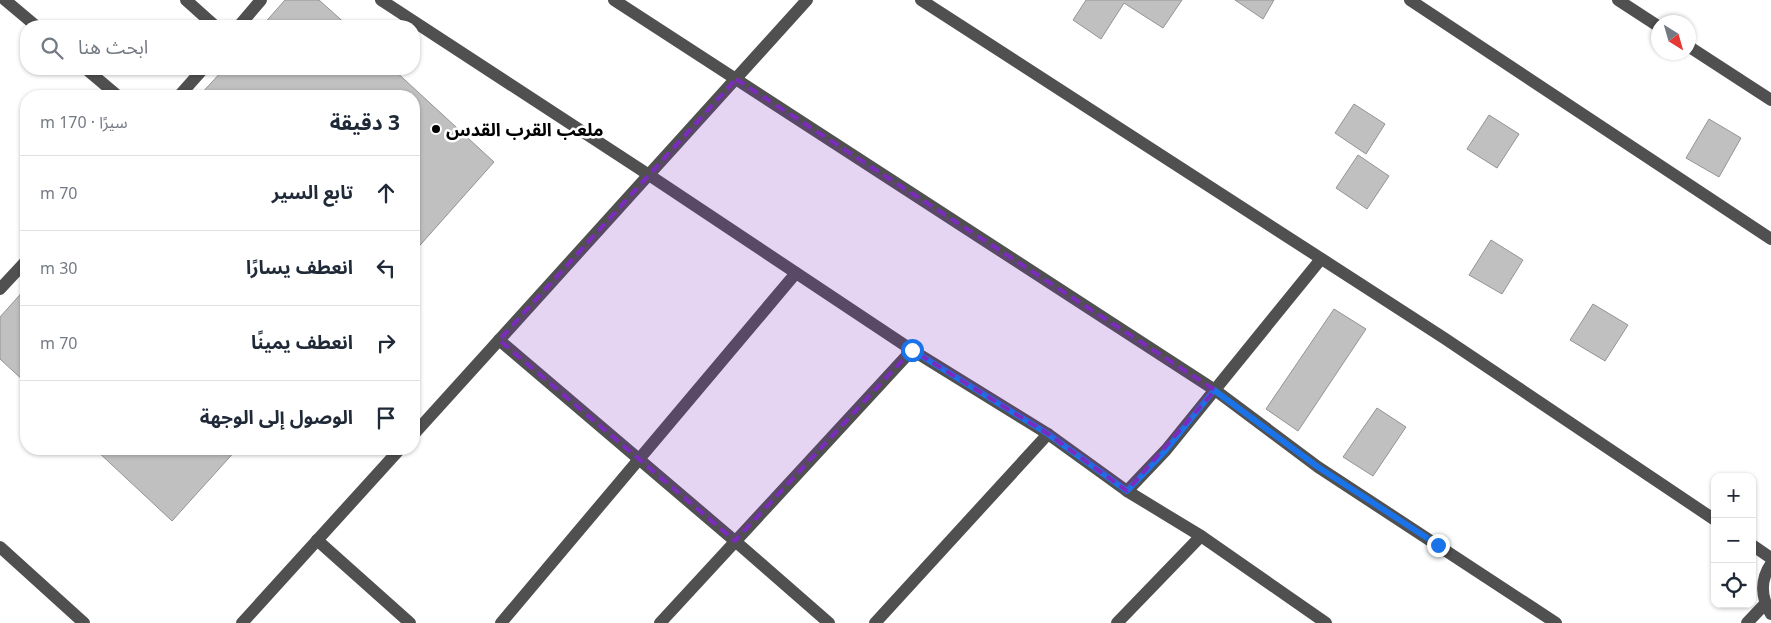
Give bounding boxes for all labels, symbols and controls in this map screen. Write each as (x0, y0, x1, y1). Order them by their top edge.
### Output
north arrow (1651, 15, 1696, 60)
search box (20, 20, 420, 75)
icon: search (38, 34, 66, 62)
text: ابحث هنا (78, 34, 148, 60)
text: 3 دقيقة (330, 108, 400, 136)
text: سيرًا · 170 m (40, 111, 127, 133)
place label: ملعب القرب القدس (446, 117, 604, 141)
marker: ملعب القرب القدس (430, 123, 442, 135)
text: تابع السير (272, 179, 353, 205)
icon: ahead (372, 179, 400, 207)
text: 70 m (40, 182, 77, 204)
text: انعطف يسارًا (246, 254, 353, 280)
icon: left (372, 254, 400, 282)
text: 30 m (40, 257, 77, 279)
text: انعطف يمينًا (251, 329, 353, 355)
icon: right (372, 329, 400, 357)
text: 70 m (40, 332, 77, 354)
route start (901, 339, 924, 362)
text: الوصول إلى الوجهة (200, 404, 353, 430)
icon: arrive (372, 404, 400, 432)
map controls (1711, 473, 1756, 608)
button: + (1711, 473, 1756, 518)
button: − (1711, 518, 1756, 563)
route end (1427, 534, 1450, 557)
button: locate (1711, 563, 1756, 608)

